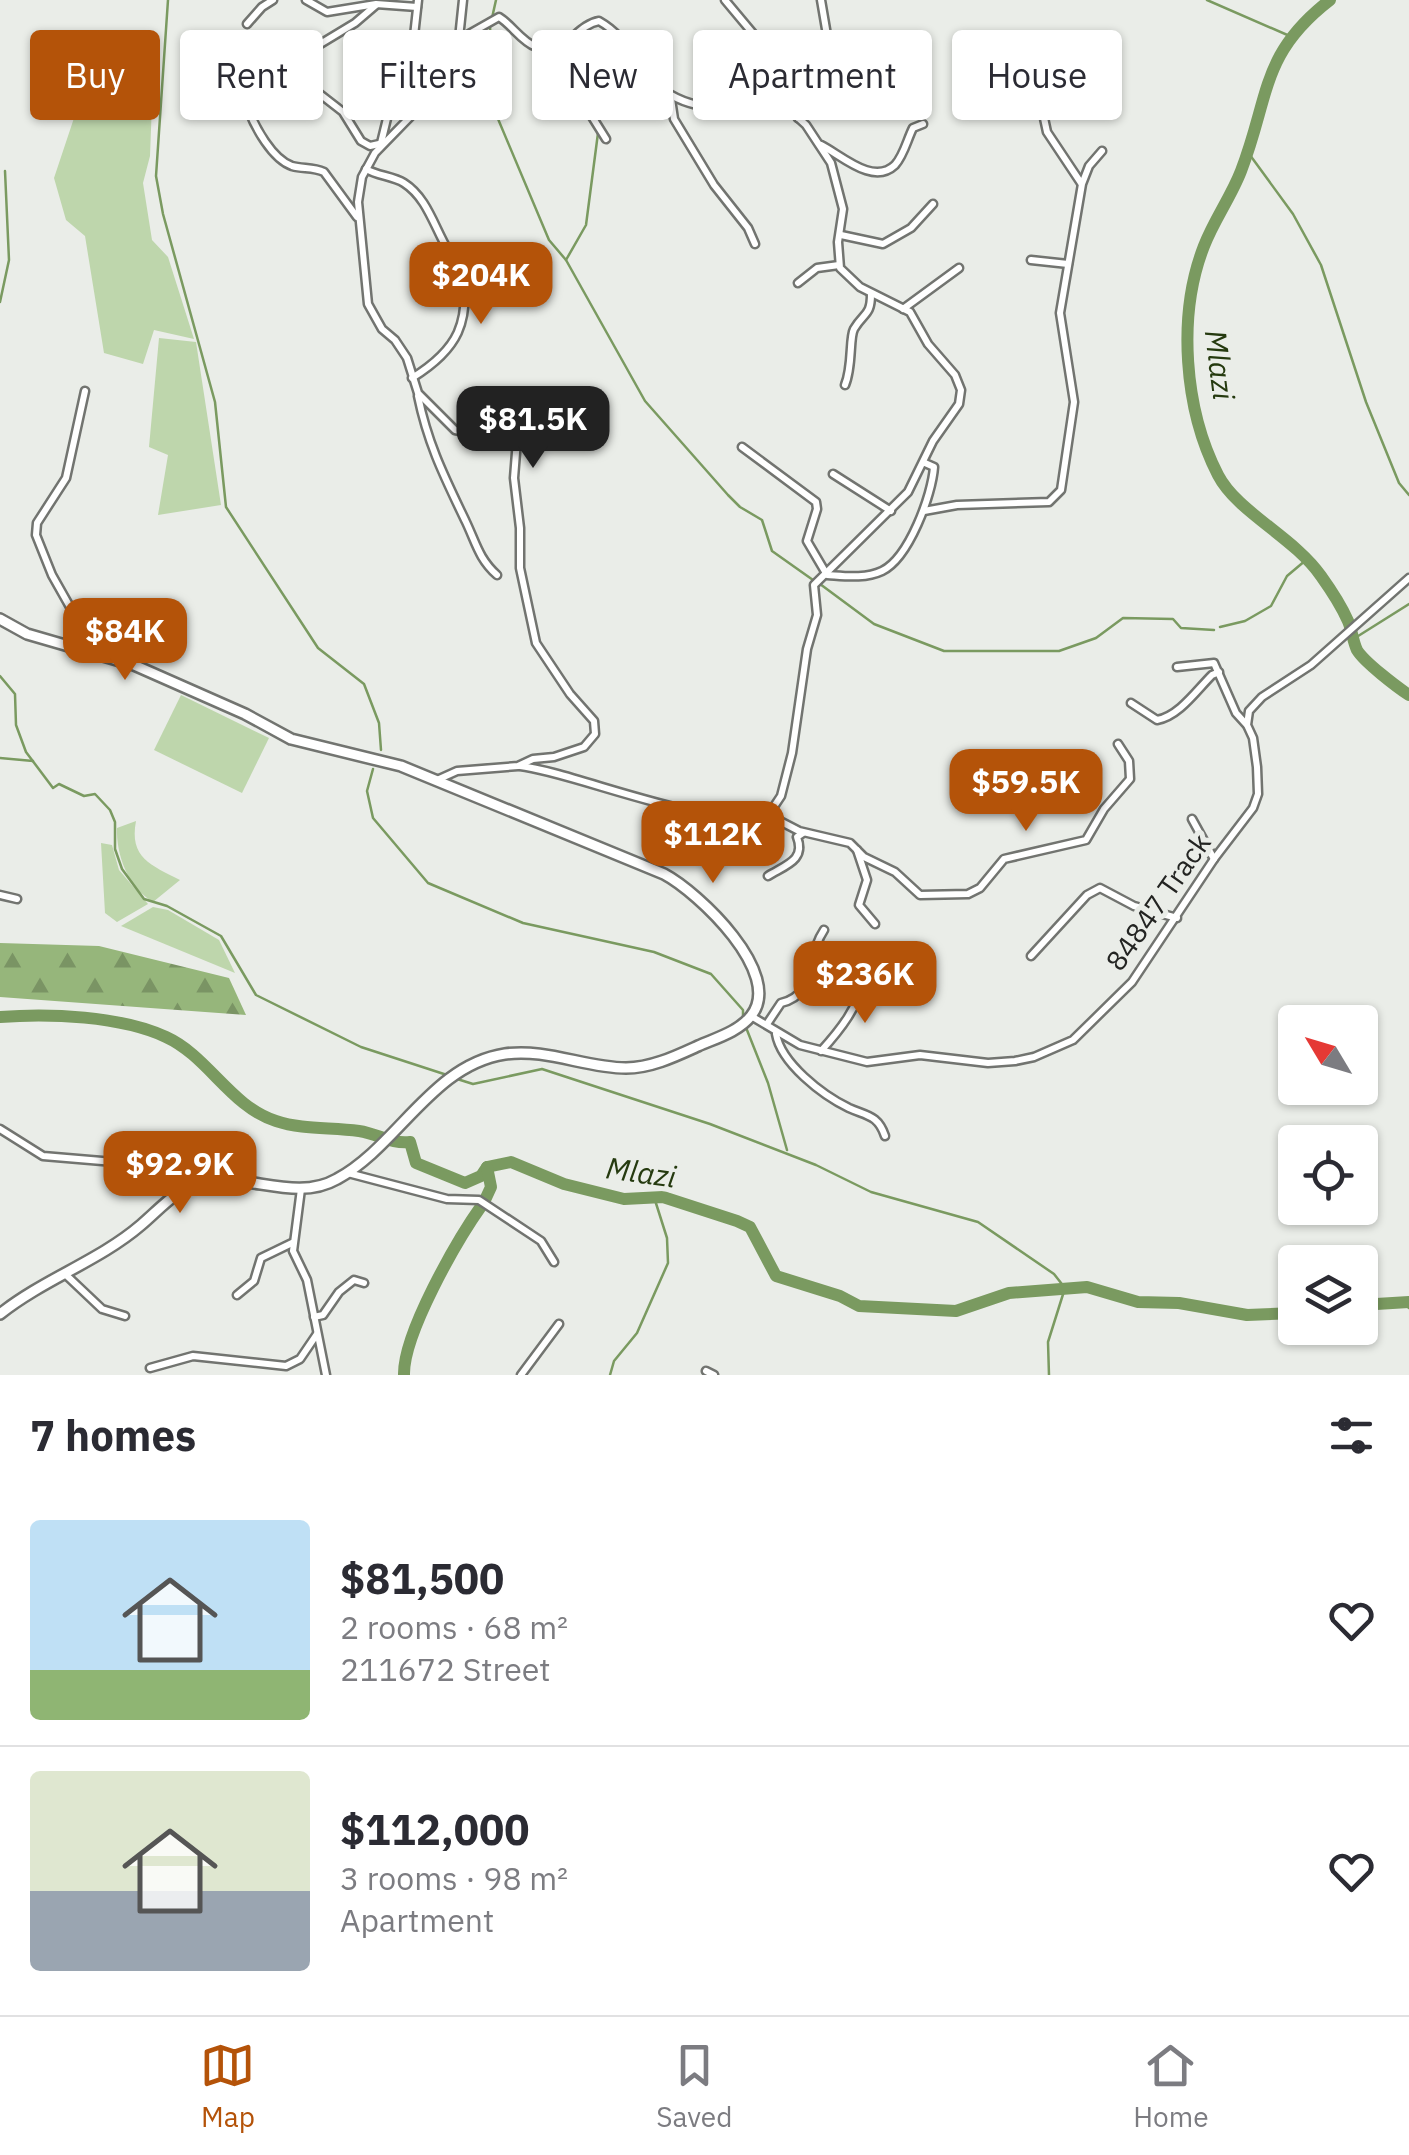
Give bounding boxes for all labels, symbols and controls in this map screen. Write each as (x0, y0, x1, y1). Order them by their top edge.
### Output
chip: Buy (30, 30, 160, 120)
chip: Rent (180, 30, 323, 120)
chip: Filters (343, 30, 512, 120)
chip: New (532, 30, 673, 120)
chip: Apartment (693, 30, 932, 120)
chip: House (952, 30, 1122, 120)
pin: $204K (411, 242, 551, 327)
text: $204K (431, 253, 531, 295)
water label: Mlazi (1197, 328, 1244, 402)
pin: $81.5K (452, 386, 614, 471)
text: $81.5K (478, 397, 588, 439)
pin: $84K (66, 598, 184, 683)
text: $84K (85, 609, 165, 651)
pin: $59.5K (945, 749, 1107, 834)
text: $59.5K (971, 760, 1081, 802)
pin: $112K (643, 801, 783, 886)
text: $112K (663, 812, 763, 854)
street label: 84847 Track (1097, 826, 1219, 978)
pin: $236K (795, 941, 935, 1026)
text: $236K (815, 952, 915, 994)
north arrow (1278, 1005, 1378, 1105)
map controls (1278, 1005, 1378, 1345)
button: locate (1278, 1125, 1378, 1225)
pin: $92.9K (99, 1131, 261, 1216)
text: $92.9K (125, 1142, 235, 1184)
water label: Mlazi (604, 1147, 679, 1196)
button: layers (1278, 1245, 1378, 1345)
text: 7 homes (30, 1408, 196, 1463)
icon: filters (1324, 1408, 1379, 1463)
text: $81,500 (340, 1551, 504, 1606)
icon: home (110, 1560, 230, 1680)
icon: heart (1324, 1593, 1379, 1648)
text: 2 rooms · 68 m² (340, 1606, 568, 1648)
text: 211672 Street (340, 1648, 551, 1690)
text: $112,000 (340, 1802, 529, 1857)
icon: home (110, 1811, 230, 1931)
icon: heart (1324, 1844, 1379, 1899)
text: 3 rooms · 98 m² (340, 1857, 568, 1899)
text: Apartment (340, 1899, 494, 1941)
tab: Map (200, 2038, 255, 2135)
tab: Saved (656, 2038, 732, 2135)
tab: Home (1133, 2038, 1209, 2135)

